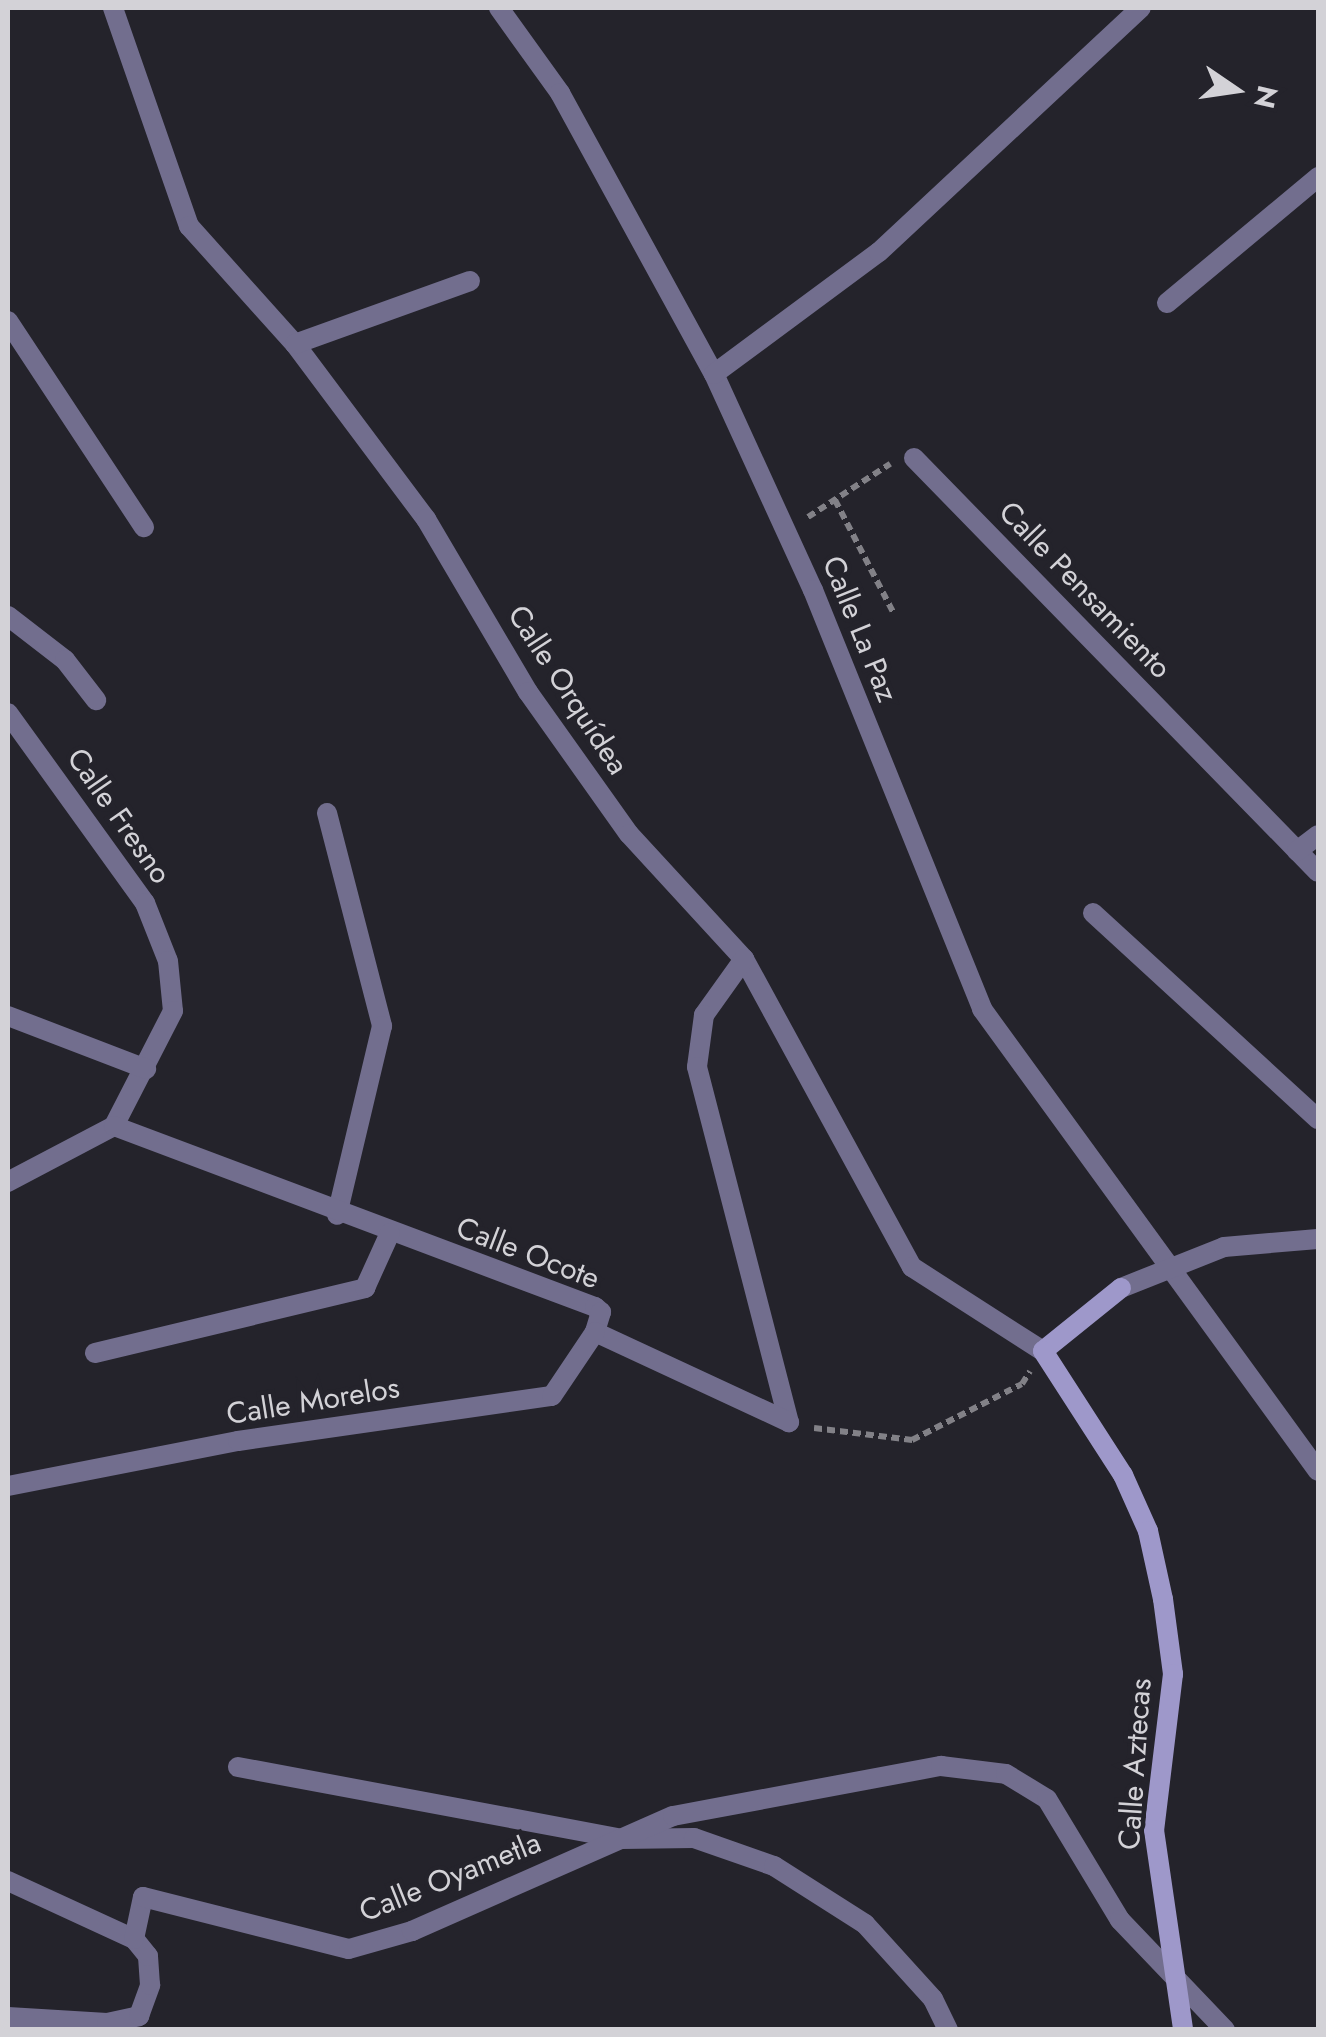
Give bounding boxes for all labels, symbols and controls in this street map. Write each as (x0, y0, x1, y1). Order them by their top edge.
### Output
north arrow (1186, 40, 1286, 140)
text: N (1243, 81, 1288, 112)
street label: Calle Pensamiento (991, 494, 1179, 686)
street label: Calle La Paz (814, 551, 906, 707)
street label: Calle Orquídea (500, 599, 636, 781)
street label: Calle Fresno (59, 741, 179, 891)
street label: Calle Ocote (451, 1209, 605, 1297)
street label: Calle Morelos (224, 1370, 402, 1432)
street label: Calle Aztecas (1111, 1677, 1159, 1851)
street label: Calle Oyametla (354, 1824, 546, 1930)

